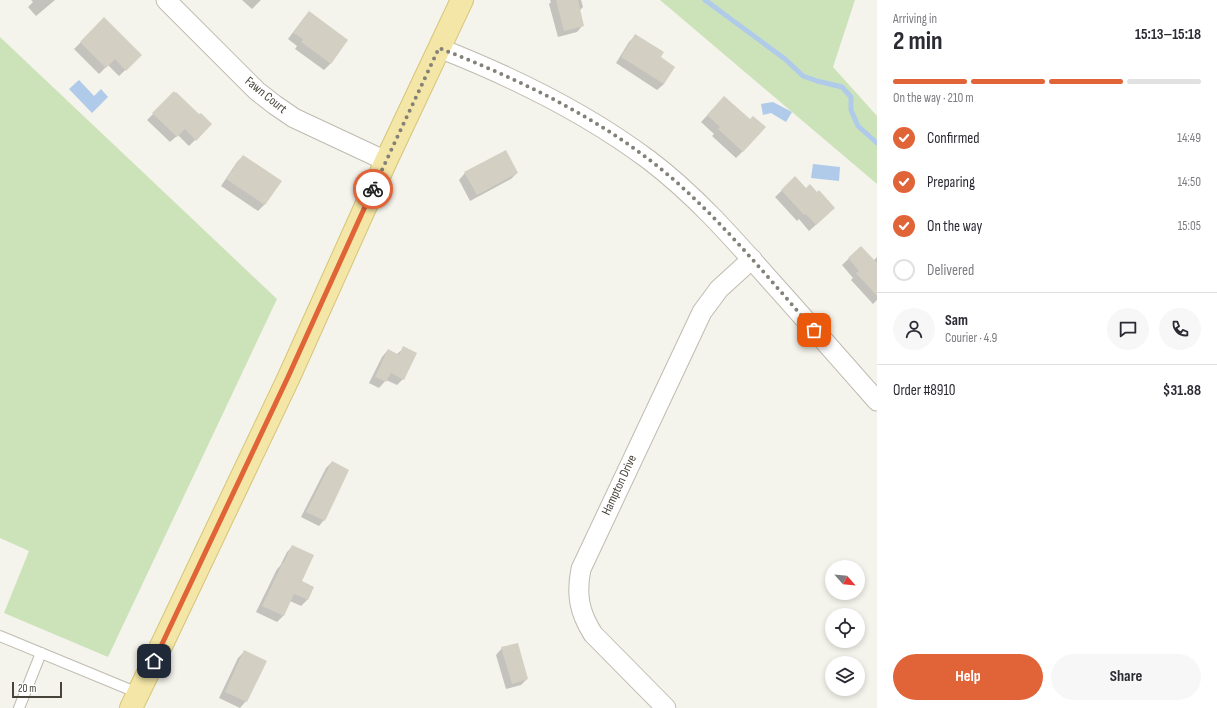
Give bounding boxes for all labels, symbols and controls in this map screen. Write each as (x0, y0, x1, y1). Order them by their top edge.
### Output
text: Arriving in (893, 11, 937, 27)
text: 15:13–15:18 (1135, 25, 1201, 44)
text: 2 min (893, 26, 943, 57)
street label: Fawn Court (242, 73, 290, 117)
text: On the way · 210 m (893, 90, 974, 106)
icon: check (893, 127, 915, 149)
text: Confirmed (927, 129, 980, 148)
text: 14:49 (1177, 130, 1201, 146)
courier (353, 169, 393, 209)
icon: check (893, 171, 915, 193)
text: Preparing (927, 173, 975, 192)
text: 14:50 (1178, 174, 1201, 190)
icon: bike (362, 178, 384, 200)
icon: check (893, 215, 915, 237)
text: On the way (927, 217, 982, 236)
text: 15:05 (1178, 218, 1201, 234)
text: Delivered (927, 261, 974, 280)
button: person (893, 308, 935, 350)
button: chat (1107, 308, 1149, 350)
button: phone (1159, 308, 1201, 350)
text: Sam (945, 311, 968, 330)
pin (797, 313, 831, 347)
icon: bag (803, 319, 825, 341)
text: Courier · 4.9 (945, 330, 997, 346)
text: Order #8910 (893, 381, 955, 400)
text: $31.88 (1163, 381, 1201, 400)
street label: Hampton Drive (598, 452, 640, 518)
north arrow (825, 560, 865, 600)
map controls (825, 560, 865, 696)
button: locate (825, 608, 865, 648)
pin (137, 644, 171, 678)
icon: home (143, 650, 165, 672)
button: Help (893, 654, 1043, 700)
button: Share (1051, 654, 1201, 700)
button: layers (825, 656, 865, 696)
scale bar (12, 680, 62, 699)
text: 20 m (18, 682, 36, 695)

